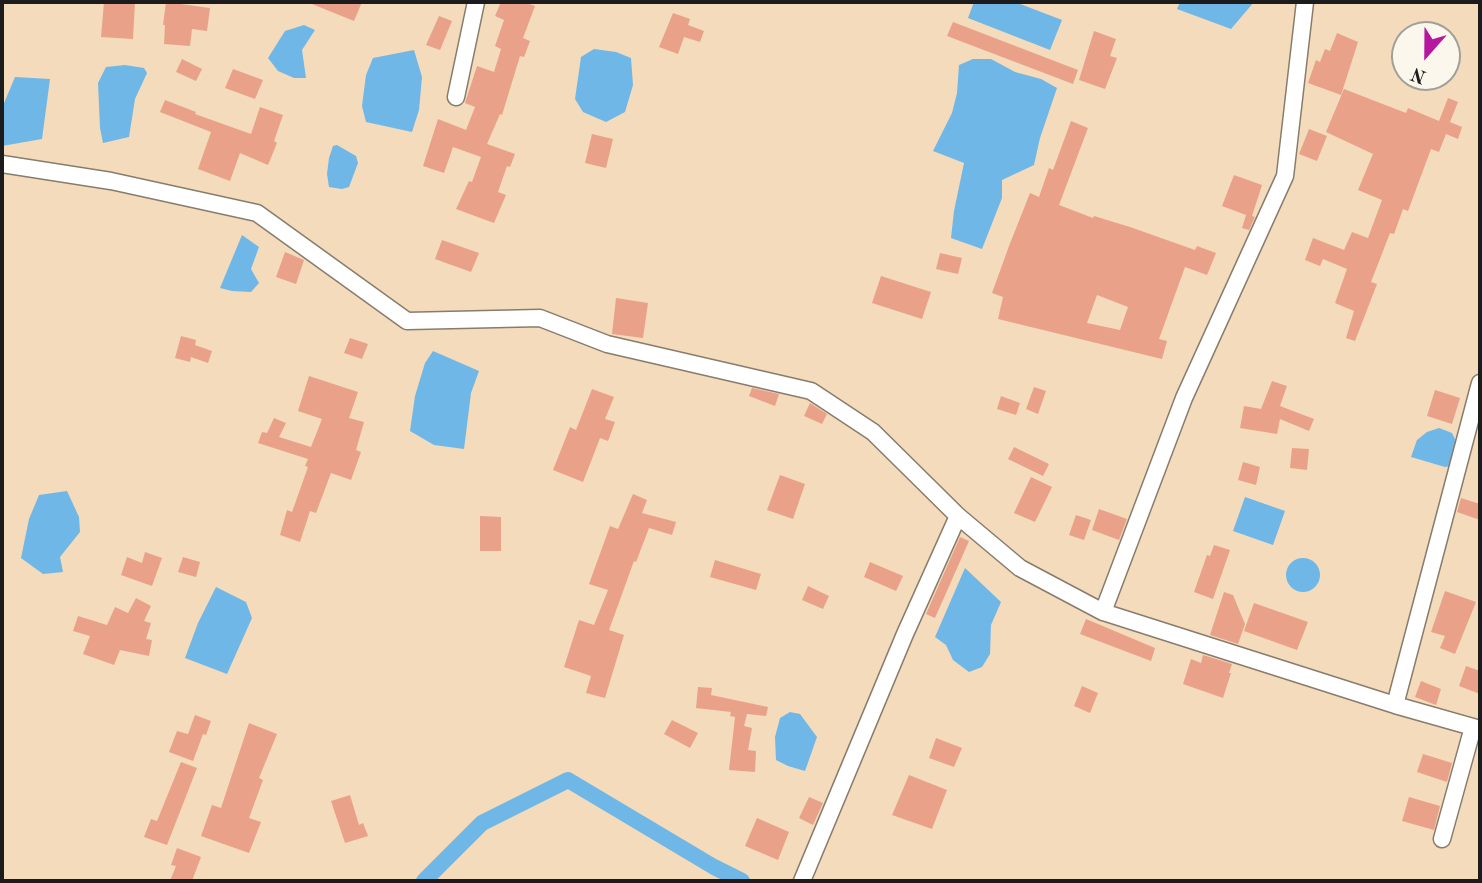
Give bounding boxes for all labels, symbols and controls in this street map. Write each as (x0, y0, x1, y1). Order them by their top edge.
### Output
north arrow (1391, 21, 1461, 91)
text: N (1409, 63, 1429, 86)

